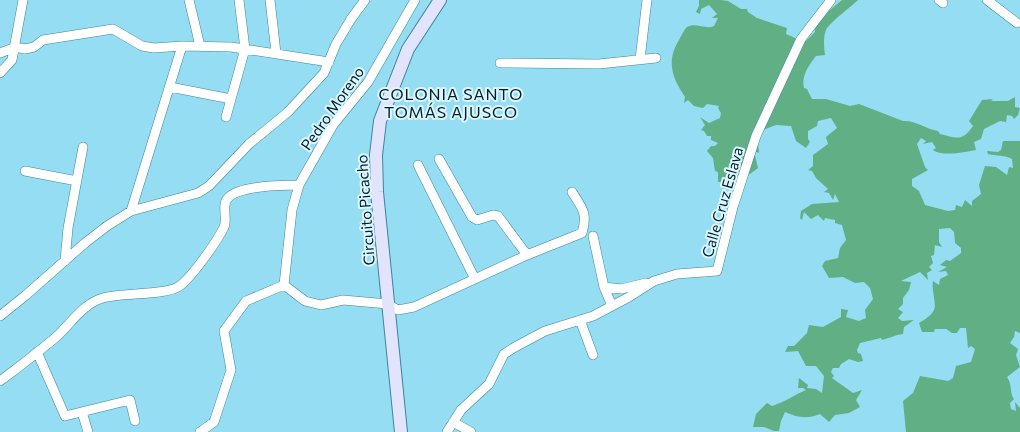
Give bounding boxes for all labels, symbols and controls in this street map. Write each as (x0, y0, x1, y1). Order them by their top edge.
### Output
street label: Pedro Moreno (297, 63, 367, 153)
district label: COLONIA SANTO TOMÁS AJUSCO (379, 84, 523, 121)
street label: Calle Cruz Eslava (698, 145, 746, 259)
street label: Circuito Picacho (352, 154, 378, 266)

